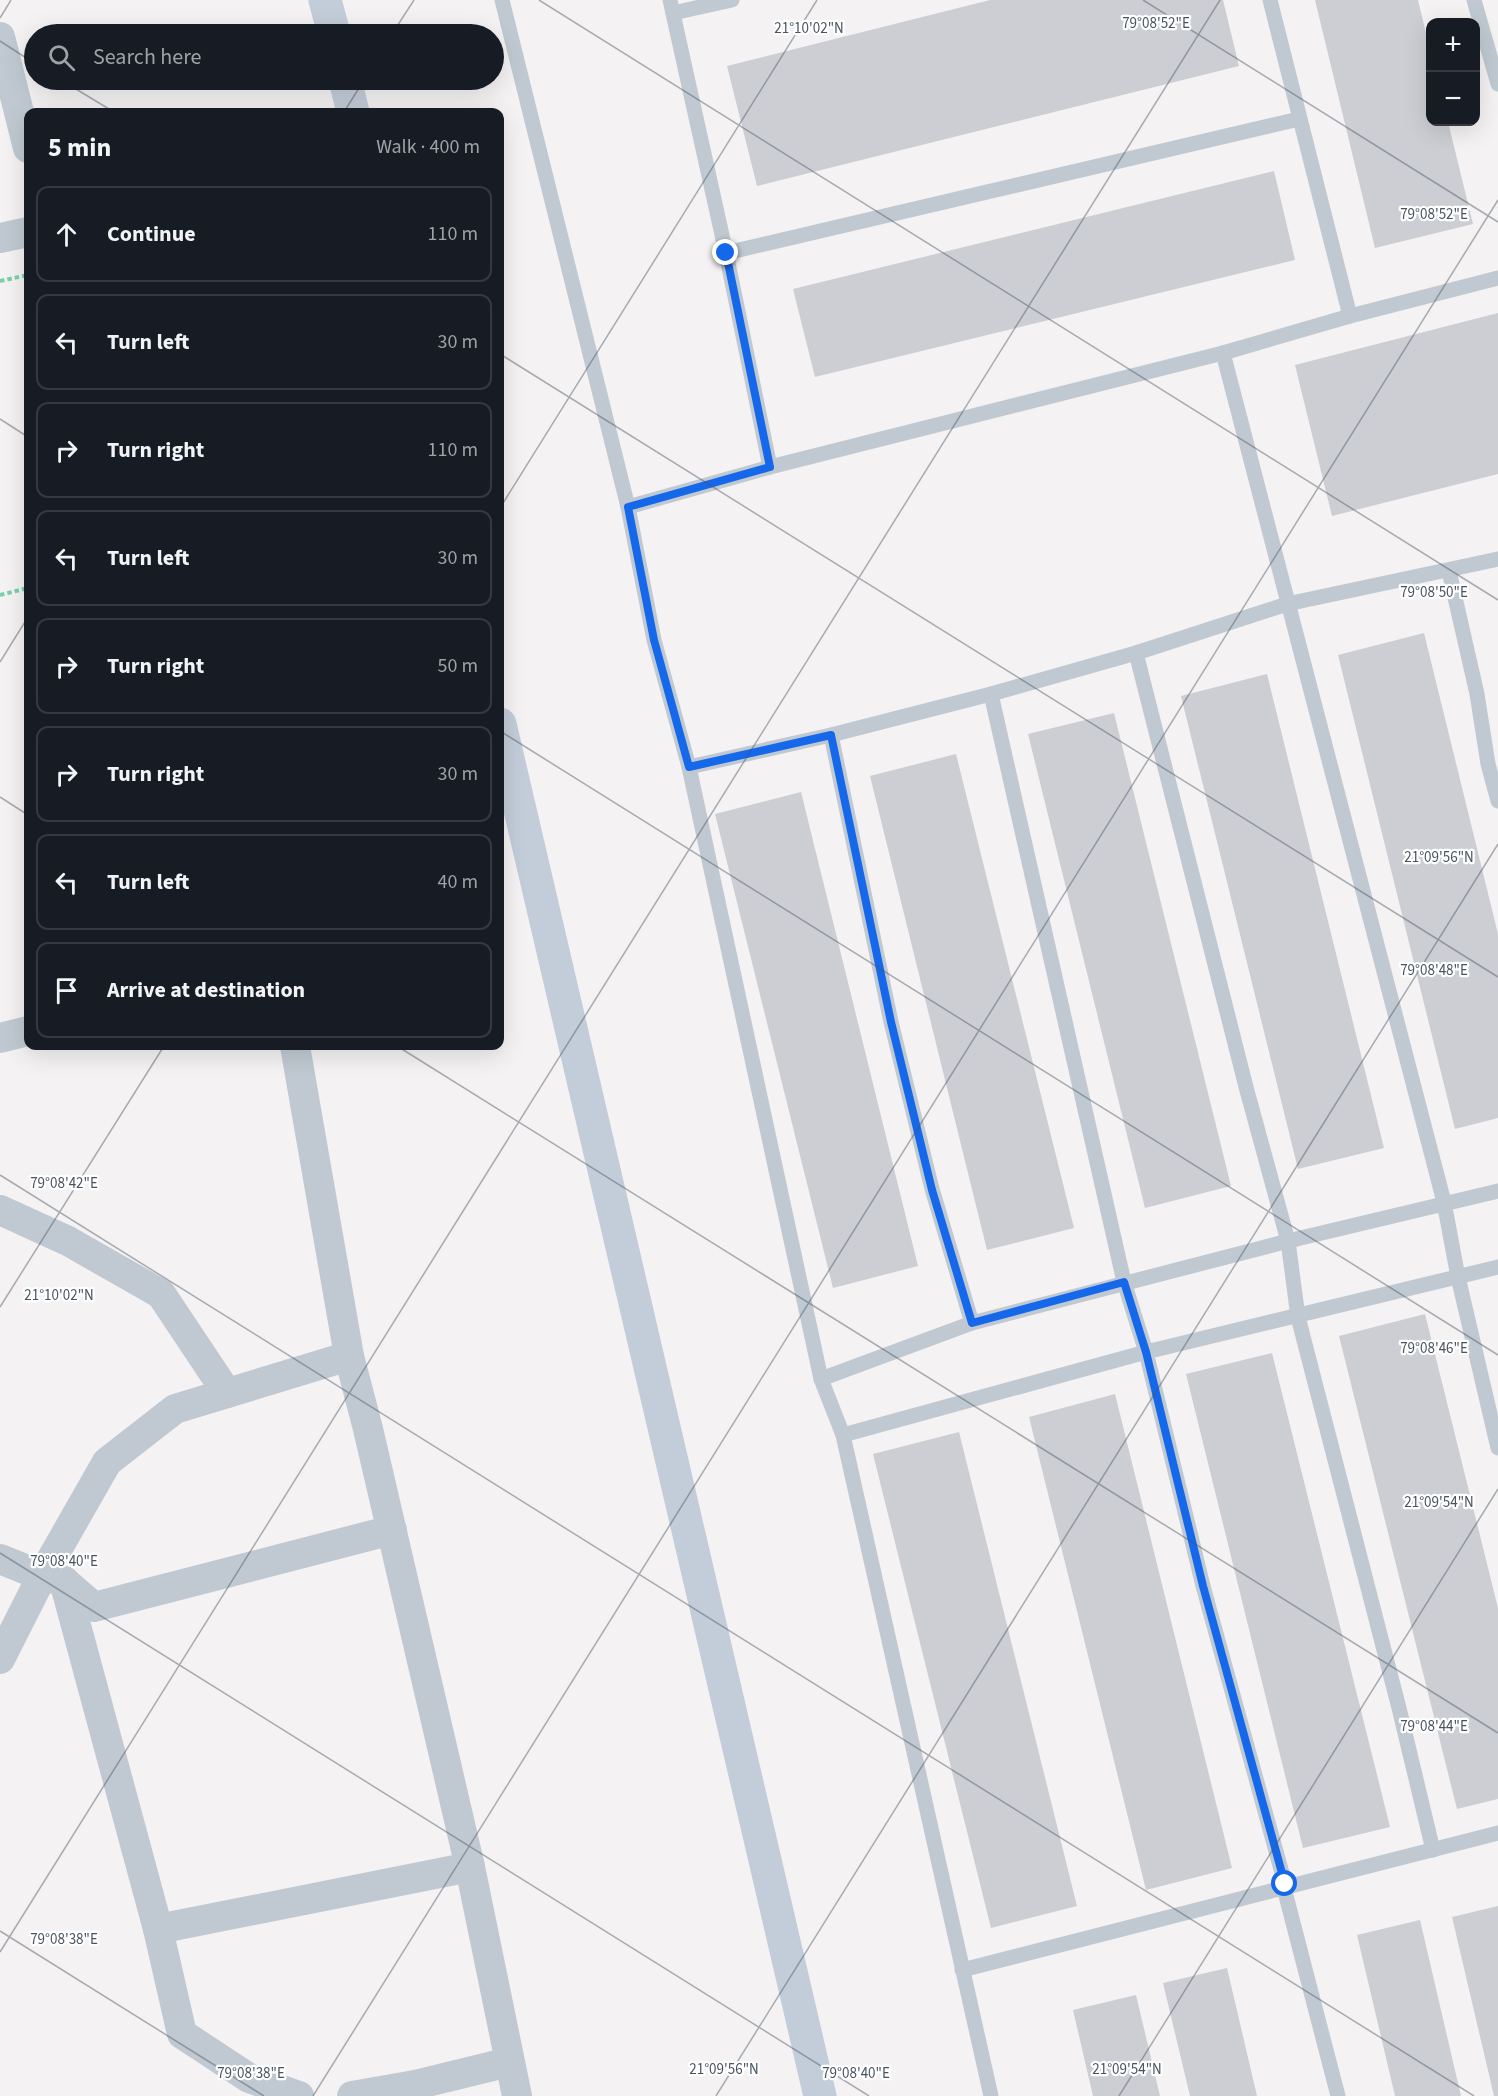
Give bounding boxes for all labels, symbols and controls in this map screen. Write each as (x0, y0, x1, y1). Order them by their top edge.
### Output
text: 79°08'52"E (1122, 13, 1190, 34)
text: 21°10'02"N (774, 18, 844, 39)
map controls (1426, 18, 1480, 126)
button: + (1426, 18, 1480, 72)
search box (24, 24, 504, 90)
icon: search (45, 41, 78, 74)
text: Search here (93, 41, 201, 73)
button: − (1426, 72, 1480, 126)
text: 5 min (48, 129, 111, 166)
text: Walk · 400 m (376, 133, 480, 161)
text: 79°08'52"E (1400, 204, 1468, 225)
icon: ahead (50, 218, 83, 251)
text: Continue (107, 218, 196, 250)
text: 110 m (428, 220, 478, 248)
route end (712, 239, 738, 265)
icon: left (50, 326, 83, 359)
text: Turn left (107, 326, 189, 358)
text: 30 m (438, 328, 478, 356)
icon: right (50, 434, 83, 467)
text: Turn right (107, 434, 204, 466)
text: 110 m (428, 436, 478, 464)
icon: left (50, 542, 83, 575)
text: Turn left (107, 542, 189, 574)
text: 30 m (438, 544, 478, 572)
text: 79°08'50"E (1400, 582, 1468, 603)
icon: right (50, 650, 83, 683)
text: Turn right (107, 650, 204, 682)
text: 50 m (438, 652, 478, 680)
icon: right (50, 758, 83, 791)
text: Turn right (107, 758, 204, 790)
text: 30 m (438, 760, 478, 788)
text: 21°09'56"N (1404, 847, 1474, 868)
icon: left (50, 866, 83, 899)
text: Turn left (107, 866, 189, 898)
text: 40 m (438, 868, 478, 896)
text: 79°08'48"E (1400, 960, 1468, 981)
icon: arrive (50, 974, 83, 1007)
text: Arrive at destination (107, 974, 305, 1006)
text: 79°08'42"E (30, 1173, 98, 1194)
text: 21°10'02"N (24, 1285, 94, 1306)
text: 79°08'46"E (1400, 1338, 1468, 1359)
text: 21°09'54"N (1404, 1492, 1474, 1513)
text: 79°08'40"E (30, 1551, 98, 1572)
text: 79°08'44"E (1400, 1716, 1468, 1737)
route start (1271, 1870, 1297, 1896)
text: 79°08'38"E (30, 1929, 98, 1950)
text: 21°09'56"N (689, 2059, 759, 2080)
text: 21°09'54"N (1092, 2059, 1162, 2080)
text: 79°08'38"E (217, 2063, 285, 2084)
text: 79°08'40"E (822, 2063, 890, 2084)

